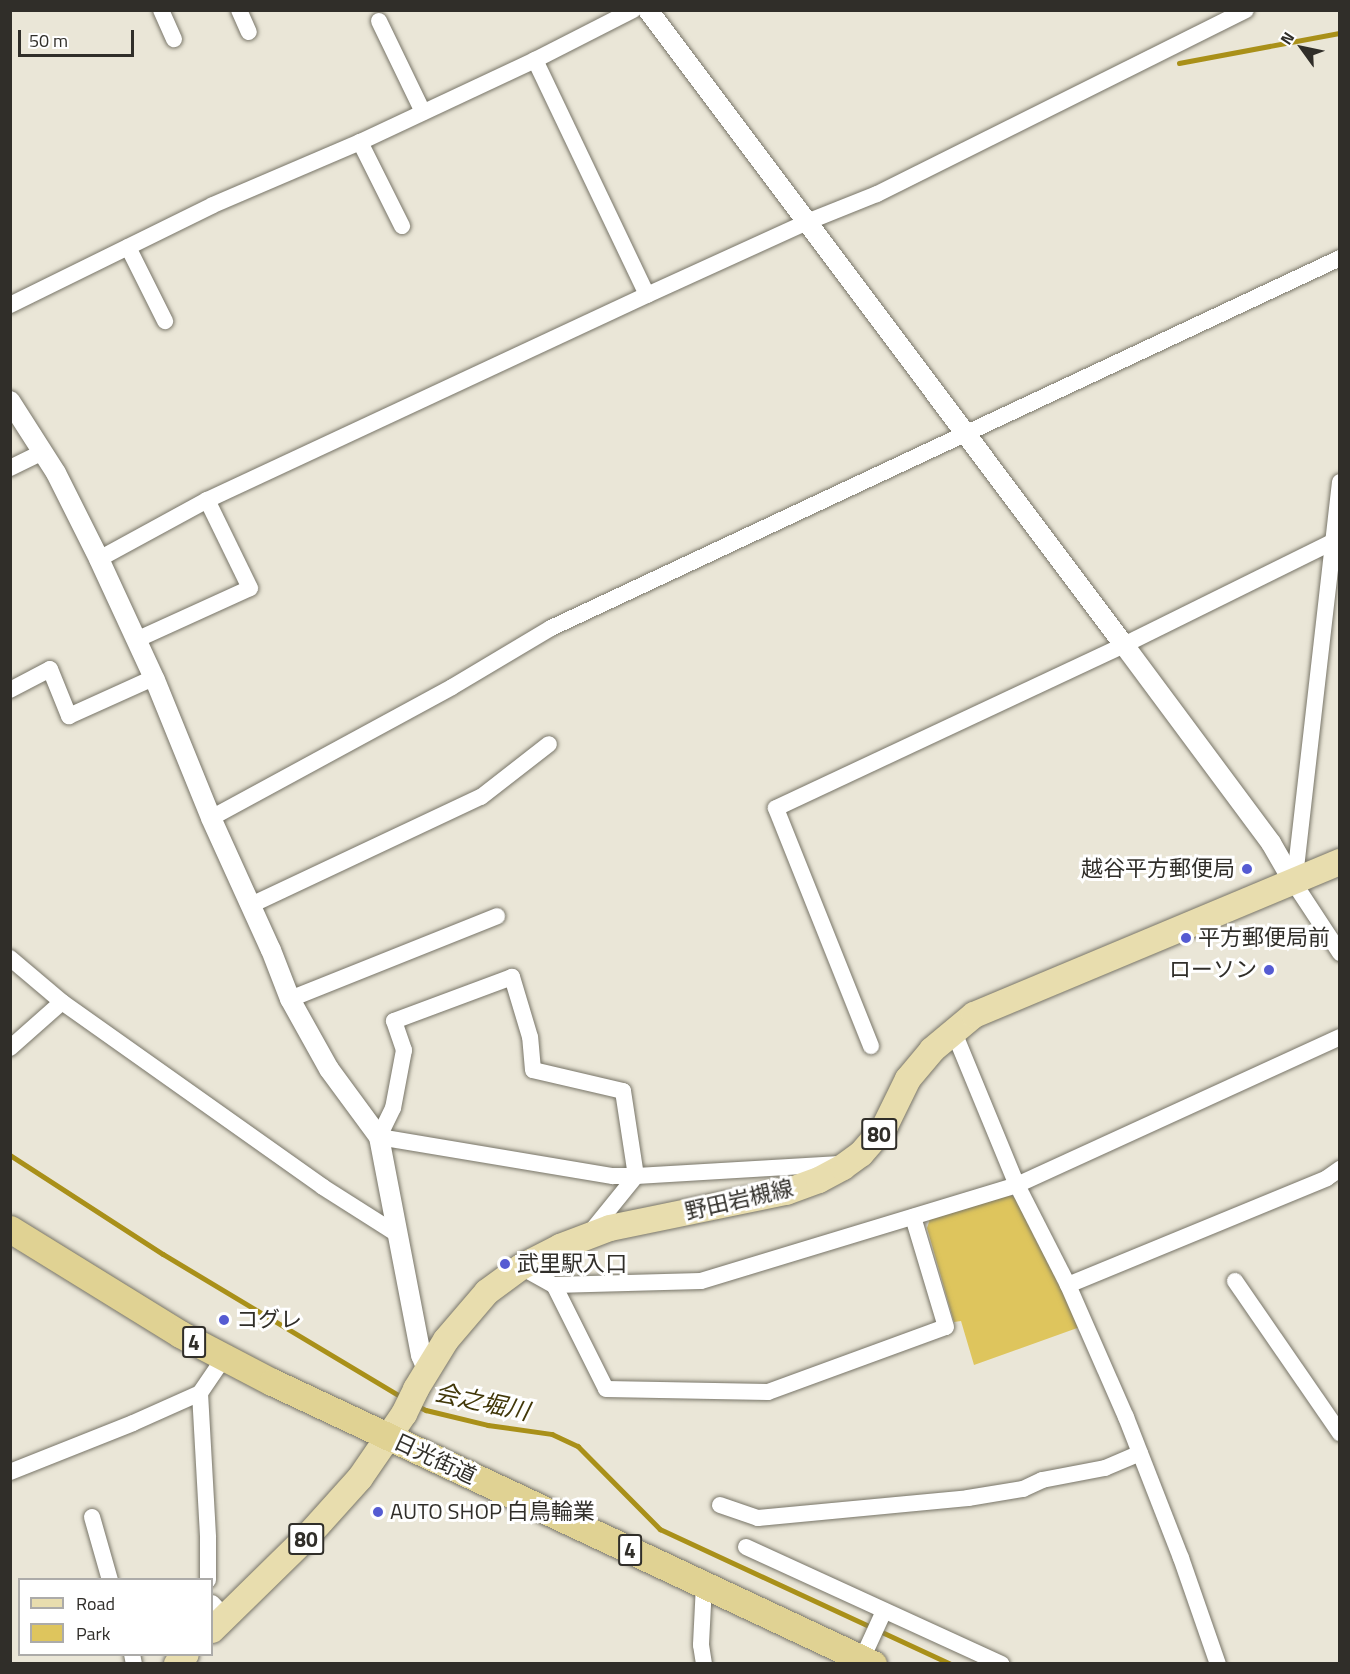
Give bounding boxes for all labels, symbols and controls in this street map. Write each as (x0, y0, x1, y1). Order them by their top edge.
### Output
scale bar (21, 18, 136, 56)
north arrow (1272, 18, 1332, 78)
text: 50 m (29, 27, 68, 54)
text: N (1274, 27, 1300, 49)
place label: 越谷平方郵便局 (1081, 856, 1235, 882)
marker: 越谷平方郵便局 (1240, 862, 1254, 876)
place label: 平方郵便局前 (1198, 925, 1330, 951)
marker: 平方郵便局前 (1179, 931, 1193, 945)
place label: ローソン (1169, 957, 1257, 983)
marker: ローソン (1262, 963, 1276, 977)
road number: 80 (861, 1116, 897, 1152)
street label: 野田岩槻線 (682, 1175, 796, 1225)
place label: 武里駅入口 (517, 1251, 627, 1277)
marker: 武里駅入口 (498, 1257, 512, 1271)
place label: コグレ (236, 1307, 302, 1333)
marker: コグレ (217, 1313, 231, 1327)
road number: 4 (182, 1324, 206, 1360)
water label: 会之堀川 (432, 1378, 532, 1426)
street label: 日光街道 (390, 1428, 480, 1490)
place label: AUTO SHOP 白鳥輪業 (390, 1499, 595, 1525)
marker: AUTO SHOP 白鳥輪業 (371, 1505, 385, 1519)
road number: 80 (288, 1521, 324, 1557)
road number: 4 (618, 1532, 642, 1568)
legend (18, 1578, 213, 1656)
text: Road (76, 1590, 115, 1617)
text: Park (76, 1620, 110, 1647)

